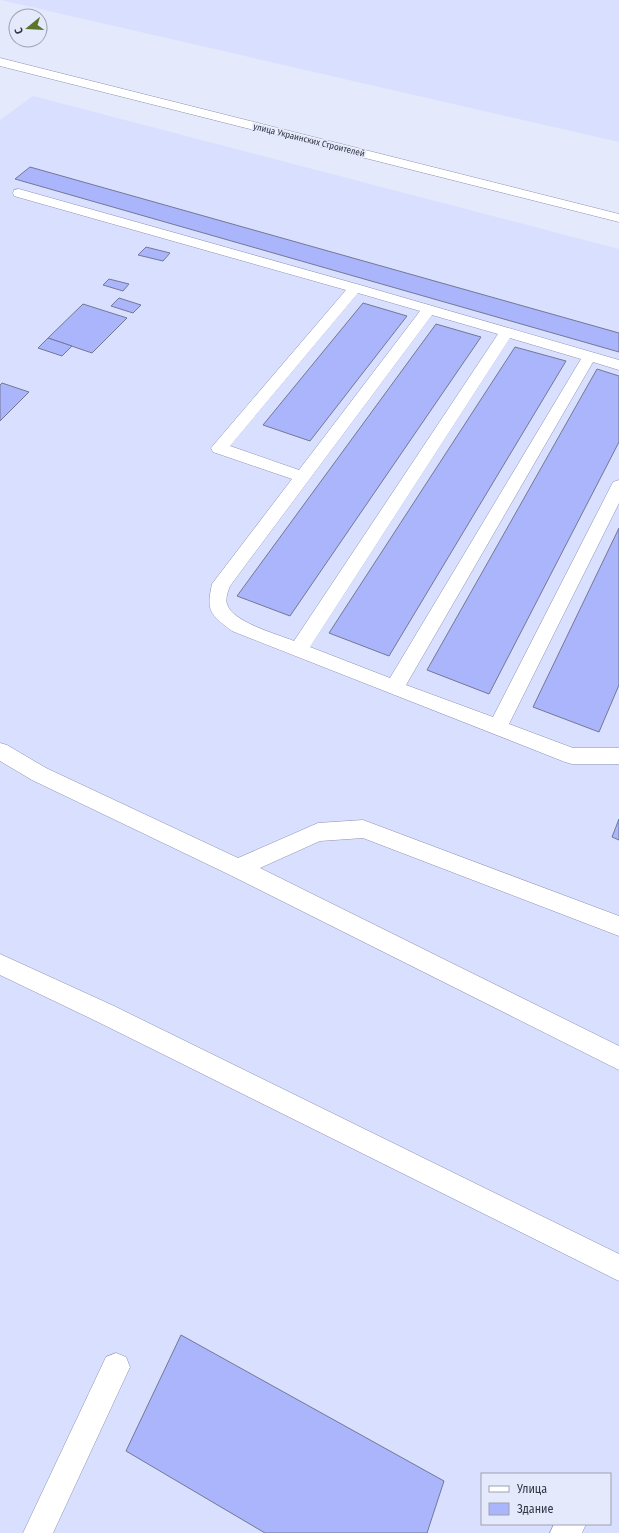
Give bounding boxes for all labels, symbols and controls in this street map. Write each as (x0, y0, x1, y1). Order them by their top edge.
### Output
north arrow (8, 8, 48, 48)
text: С (12, 26, 26, 36)
street label: улица Украинских Строителей (252, 121, 366, 159)
legend (481, 1473, 611, 1525)
text: Улица (516, 1482, 547, 1496)
text: Здание (517, 1502, 553, 1516)

